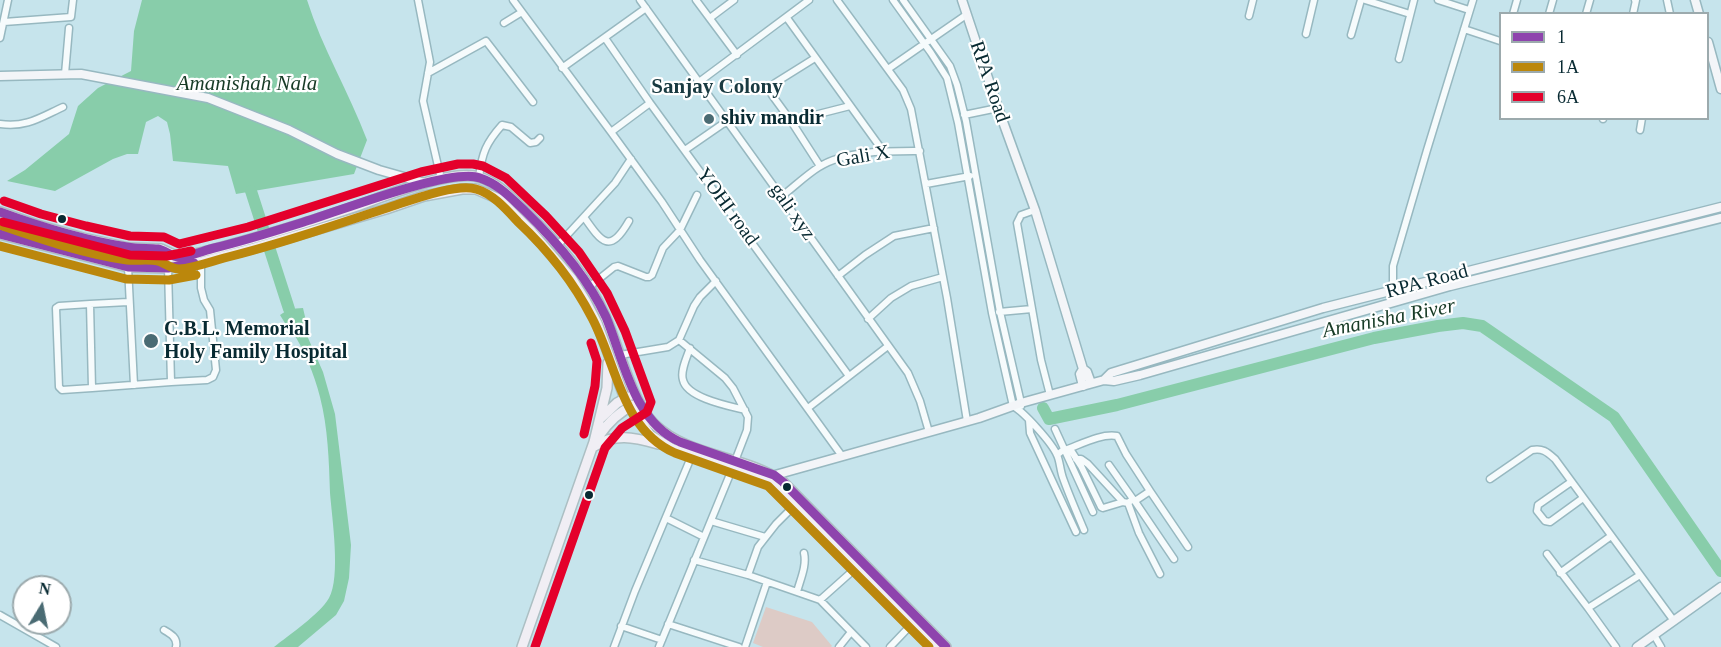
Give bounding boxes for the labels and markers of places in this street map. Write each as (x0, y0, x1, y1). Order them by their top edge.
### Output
place label: shiv mandir (721, 107, 824, 131)
marker: shiv mandir (702, 112, 716, 126)
unlabelled marker (56, 213, 68, 225)
place label: C.B.L. Memorial Holy Family Hospital (164, 318, 347, 365)
marker: C.B.L. Memorial Holy Family Hospital (142, 332, 160, 350)
unlabelled marker (781, 481, 793, 493)
unlabelled marker (583, 489, 595, 501)

